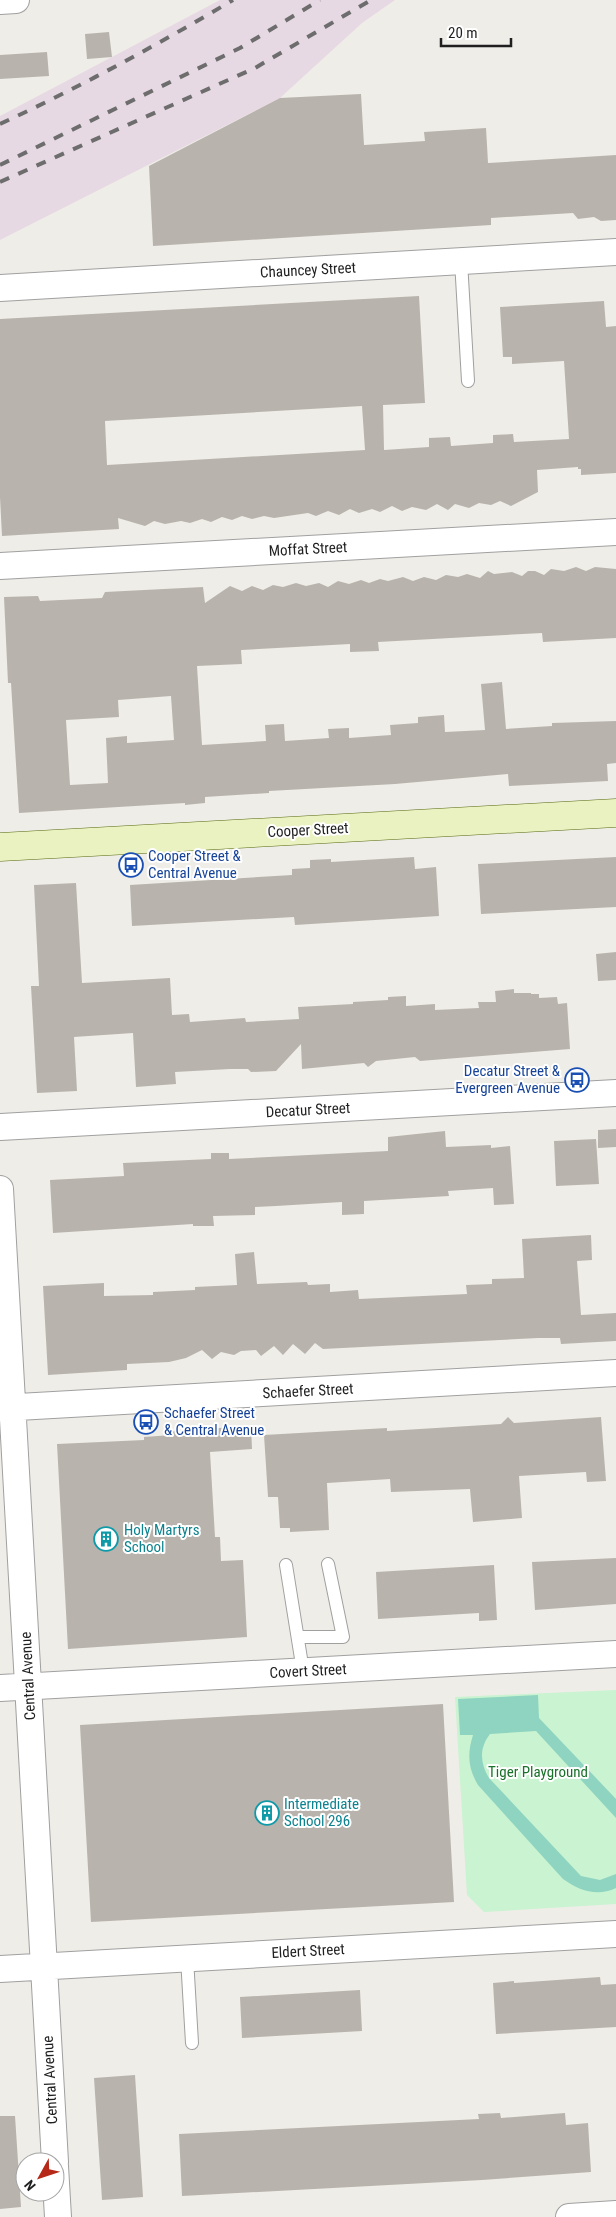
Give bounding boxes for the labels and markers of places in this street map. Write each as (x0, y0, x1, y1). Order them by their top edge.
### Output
place label: Cooper Street & Central Avenue (148, 847, 242, 882)
bus stop icon: Cooper Street & Central Avenue (118, 852, 144, 878)
place label: Decatur Street & Evergreen Avenue (455, 1062, 561, 1097)
bus stop icon: Decatur Street & Evergreen Avenue (564, 1067, 590, 1093)
place label: Schaefer Street & Central Avenue (164, 1404, 264, 1439)
bus stop icon: Schaefer Street & Central Avenue (133, 1409, 159, 1435)
place label: Holy Martyrs School (124, 1521, 200, 1556)
building icon: Holy Martyrs School (93, 1526, 119, 1552)
place label: Intermediate School 296 (284, 1795, 359, 1830)
building icon: Intermediate School 296 (254, 1800, 280, 1826)

